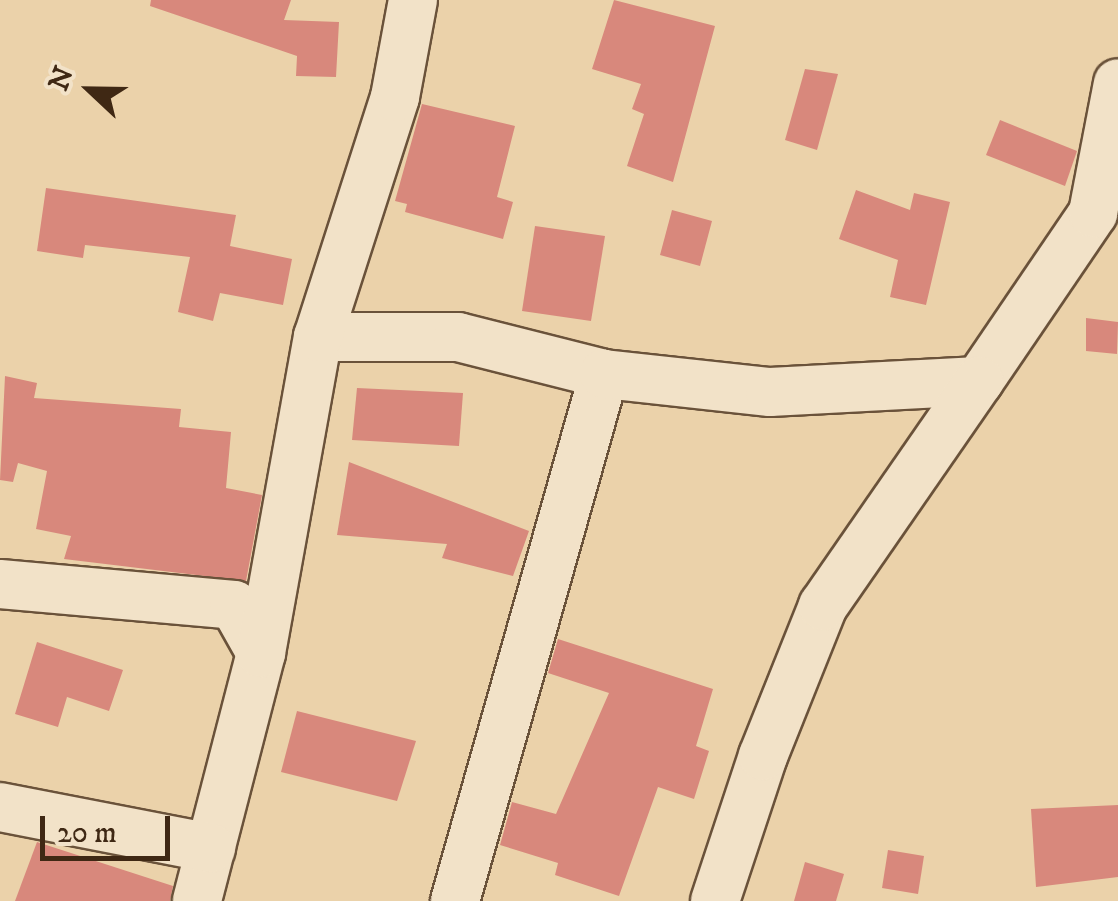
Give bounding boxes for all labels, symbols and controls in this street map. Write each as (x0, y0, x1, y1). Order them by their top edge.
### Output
north arrow (40, 40, 140, 140)
text: N (41, 61, 82, 96)
scale bar (45, 796, 175, 858)
text: 20 m (57, 815, 117, 852)

